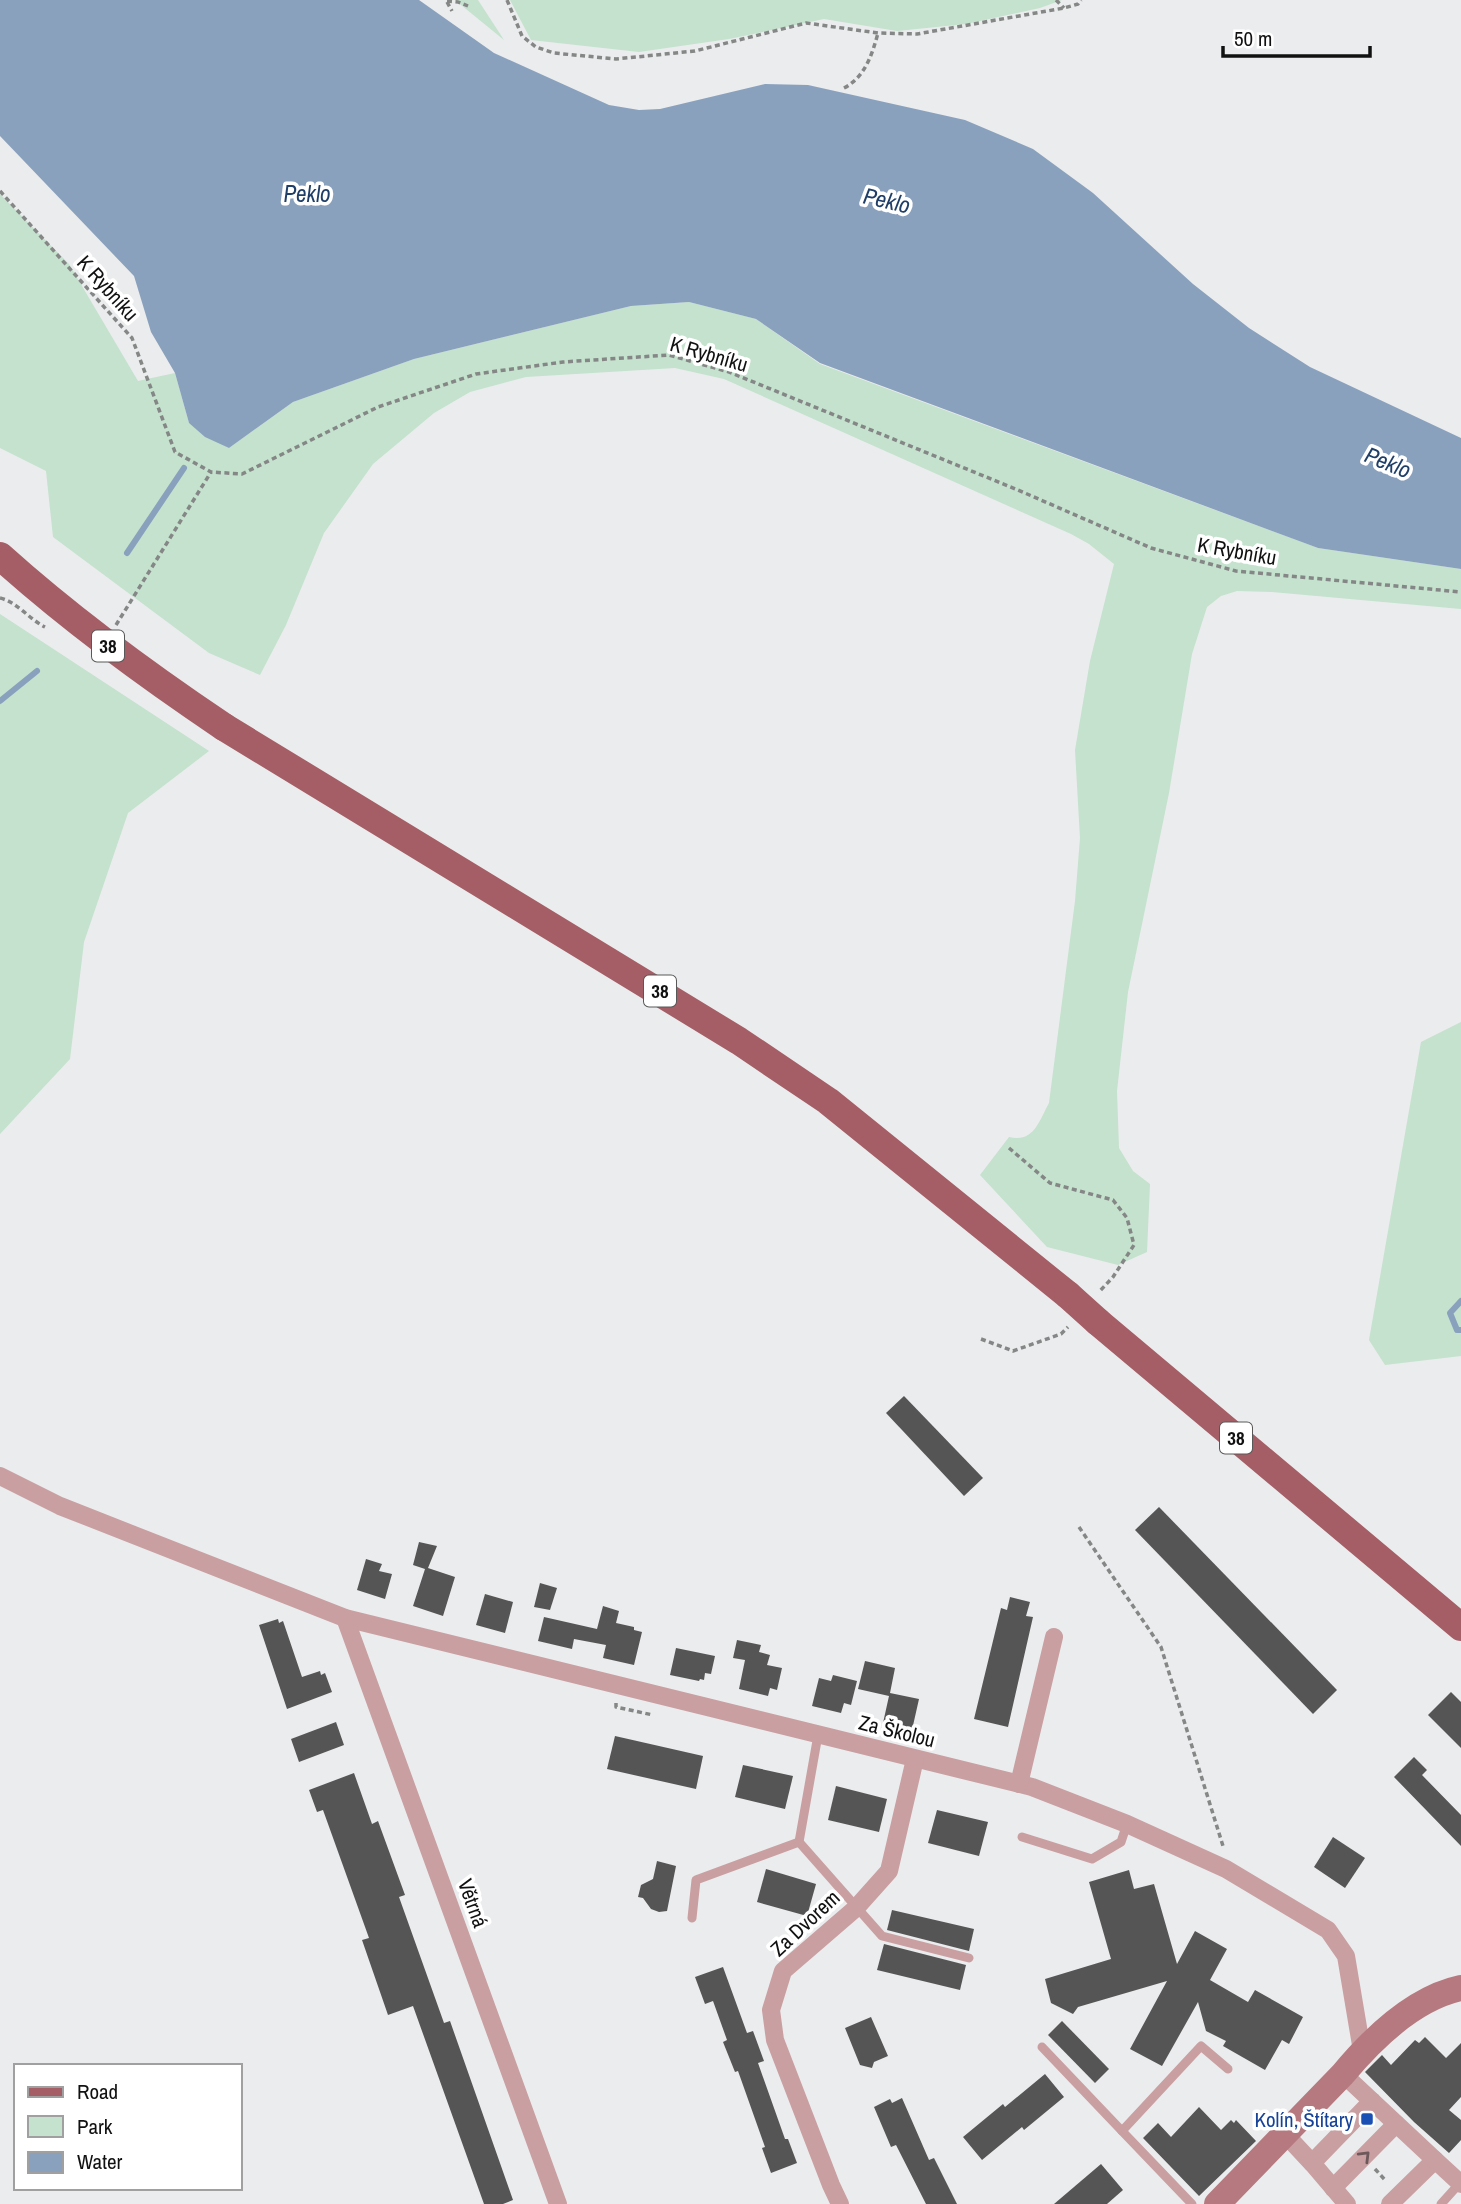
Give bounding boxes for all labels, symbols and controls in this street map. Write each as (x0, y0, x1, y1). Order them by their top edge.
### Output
scale bar (1223, 14, 1370, 58)
text: 50 m (1234, 24, 1272, 53)
water label: Peklo (283, 178, 331, 209)
water label: Peklo (861, 180, 913, 220)
street label: K Rybníku (71, 249, 145, 327)
street label: K Rybníku (667, 329, 751, 379)
water label: Peklo (1360, 439, 1416, 485)
street label: K Rybníku (1195, 530, 1279, 572)
road number: 38 (92, 631, 124, 662)
road number: 38 (644, 976, 676, 1007)
road number: 38 (1220, 1422, 1252, 1454)
street label: Za Školou (856, 1708, 938, 1754)
street label: Větrná (451, 1875, 495, 1932)
street label: Za Dvorem (764, 1883, 846, 1963)
legend (14, 2064, 242, 2190)
text: Road (77, 2077, 118, 2106)
place label: Kolín, Štítary (1254, 2105, 1353, 2134)
marker: Kolín, Štítary (1359, 2111, 1375, 2127)
text: Park (77, 2112, 113, 2141)
text: Water (77, 2147, 123, 2176)
one-way arrow (1356, 2152, 1369, 2165)

